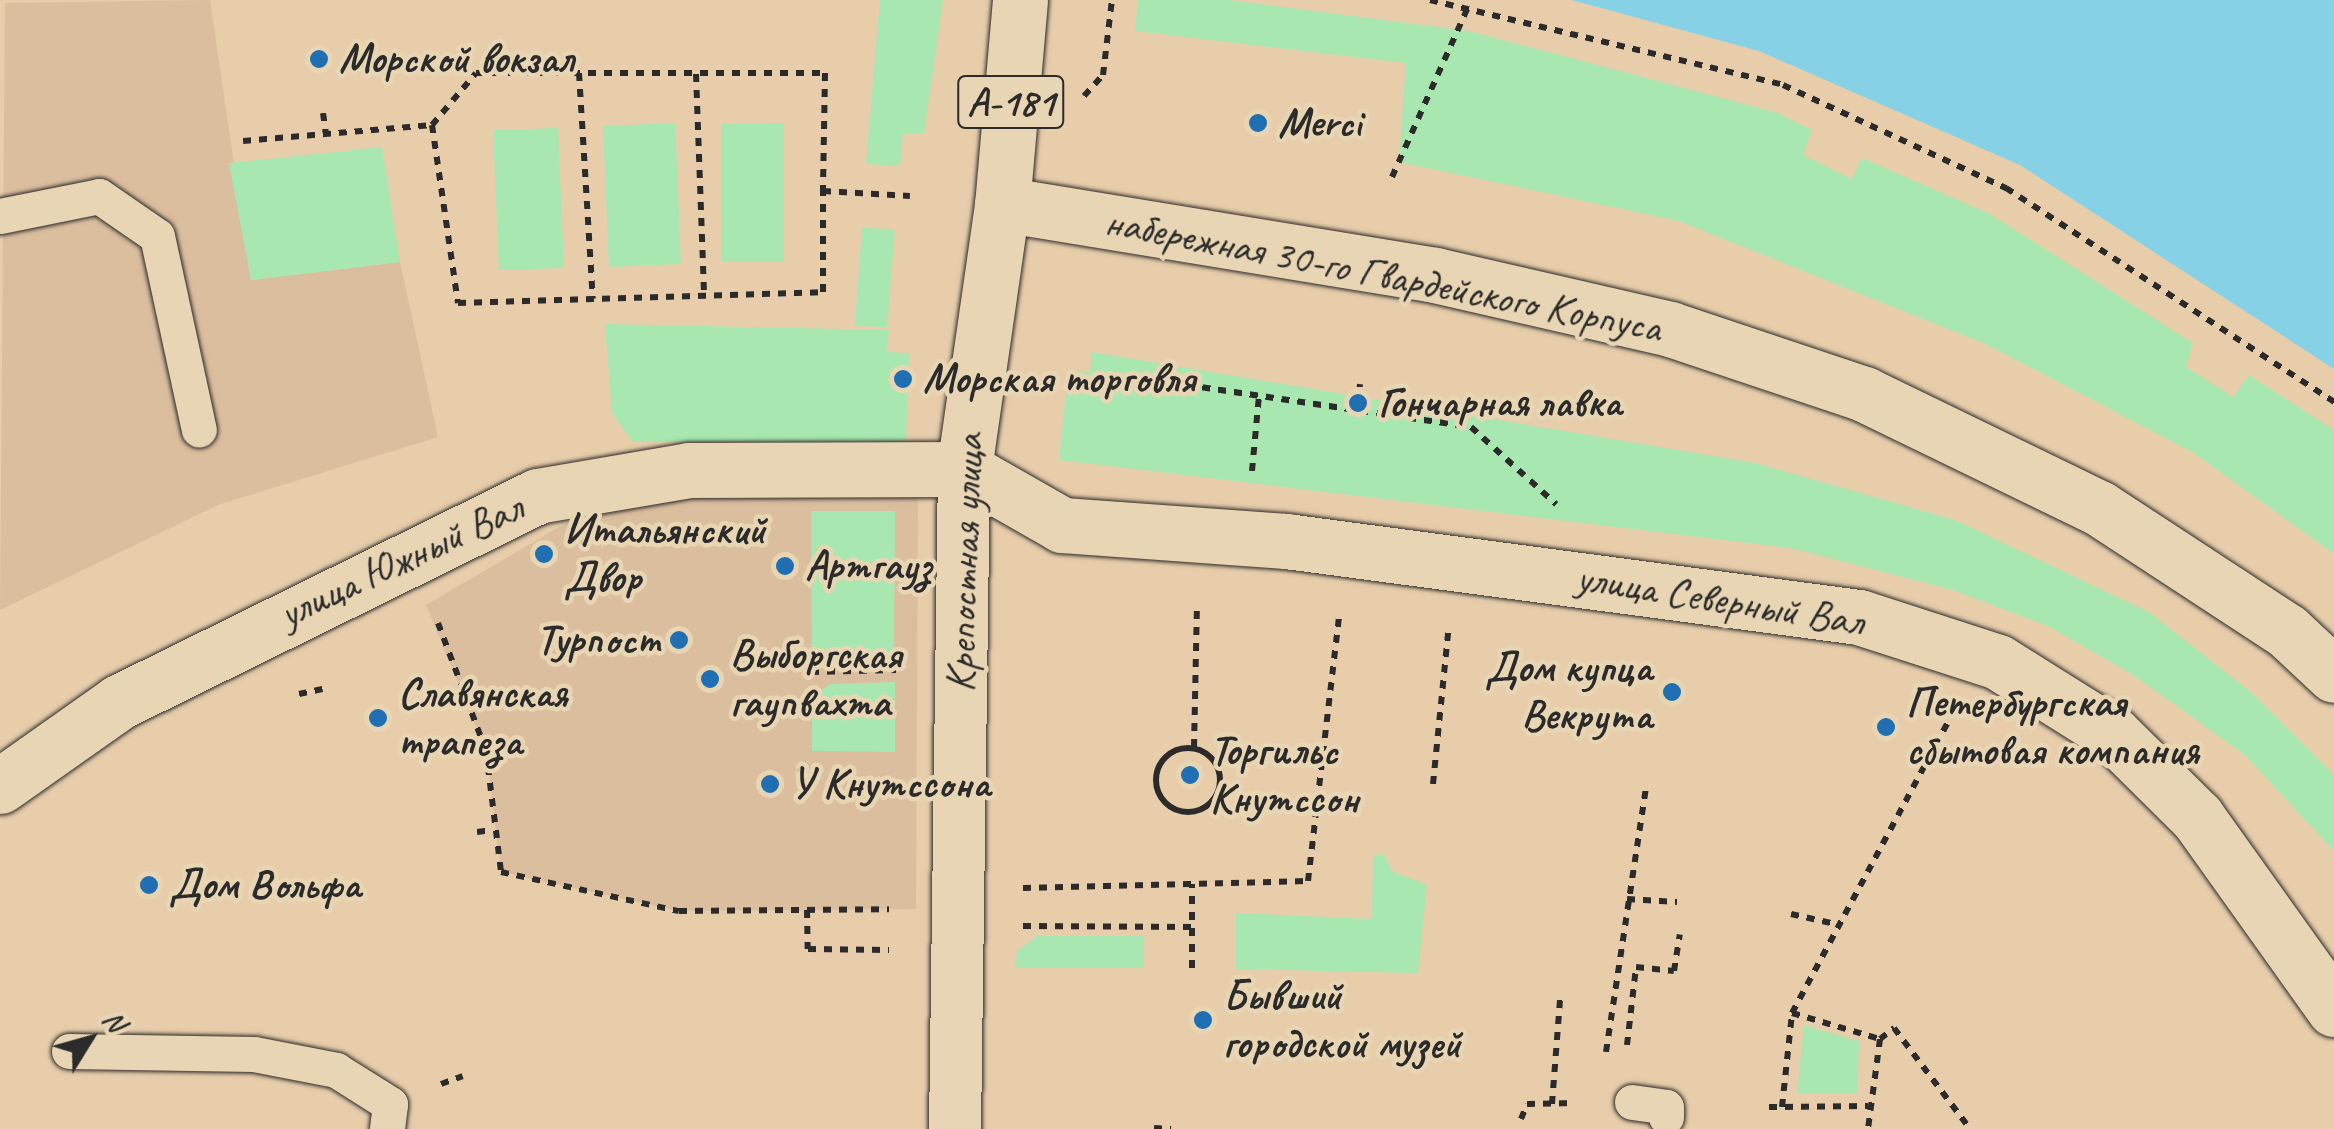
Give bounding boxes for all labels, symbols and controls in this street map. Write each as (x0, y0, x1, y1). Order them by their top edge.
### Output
place label: Морской вокзал (339, 34, 573, 84)
marker: Морской вокзал (308, 48, 330, 70)
road number: А-181 (956, 67, 1066, 137)
place label: Merci (1278, 98, 1361, 148)
marker: Merci (1247, 112, 1269, 134)
street label: набережная 30-го Гвардейского Корпуса (1102, 196, 1664, 354)
place label: Морская торговля (923, 354, 1195, 404)
marker: Морская торговля (892, 368, 914, 390)
place label: Гончарная лавка (1378, 378, 1623, 428)
marker: Гончарная лавка (1347, 392, 1369, 414)
street label: Крепостная улица (935, 432, 995, 694)
street label: улица Южный Вал (270, 482, 532, 640)
place label: Итальянский Двор (564, 505, 766, 604)
place label: Артгауз (805, 541, 931, 591)
marker: Итальянский Двор (533, 543, 555, 565)
street label: улица Северный Вал (1573, 552, 1867, 648)
marker: Артгауз (774, 555, 796, 577)
place label: Турпост (536, 615, 659, 665)
marker: Турпост (668, 629, 690, 651)
place label: Выборгская гаупвахта (730, 630, 902, 728)
place label: Дом купца Векрута (1486, 643, 1652, 741)
marker: Выборгская гаупвахта (699, 668, 721, 690)
place label: Славянская трапеза (398, 669, 567, 768)
place label: Петербургская сбытовая компания (1906, 678, 2199, 776)
marker: Дом купца Векрута (1661, 681, 1683, 703)
marker: Славянская трапеза (367, 707, 389, 729)
marker: Петербургская сбытовая компания (1875, 716, 1897, 738)
place label: Торгильс Кнутссон (1210, 726, 1359, 824)
place label: У Кнутссона (790, 759, 990, 809)
marker: Торгильс Кнутссон (1179, 764, 1201, 786)
marker: У Кнутссона (759, 773, 781, 795)
place label: Дом Вольфа (169, 860, 359, 910)
marker: Дом Вольфа (138, 874, 160, 896)
place label: Бывший городской музей (1223, 971, 1461, 1070)
north arrow (40, 989, 140, 1089)
text: N (95, 1003, 134, 1038)
marker: Бывший городской музей (1192, 1009, 1214, 1031)

